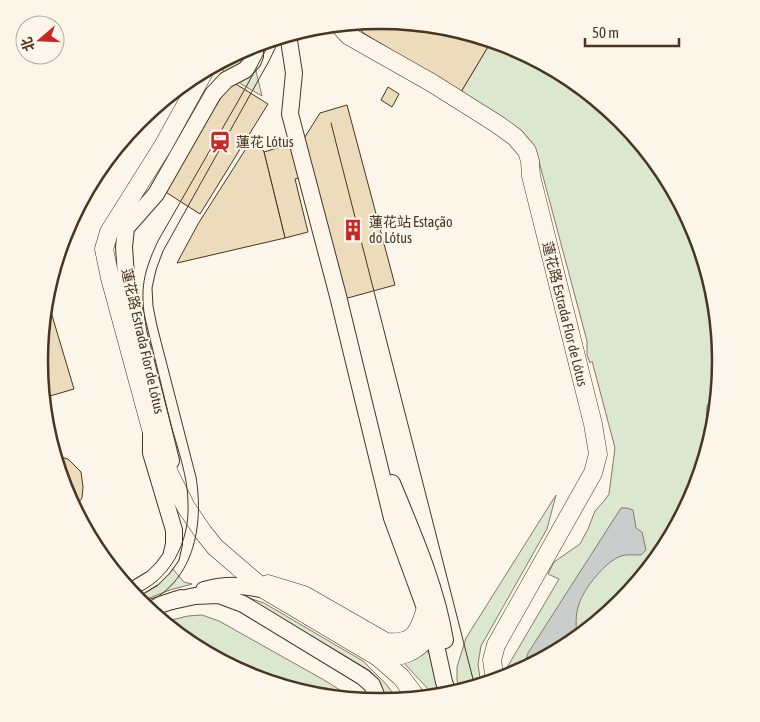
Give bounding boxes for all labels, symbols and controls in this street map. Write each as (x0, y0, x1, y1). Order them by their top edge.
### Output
north arrow (15, 15, 65, 65)
scale bar (585, 15, 679, 47)
text: 50 m (592, 24, 619, 41)
text: 北 (18, 35, 38, 53)
station icon: 蓮花 Lótus (207, 129, 233, 155)
place label: 蓮花 Lótus (236, 134, 294, 150)
place label: 蓮花站 Estação do Lótus (369, 214, 453, 246)
building icon: 蓮花站 Estação do Lótus (340, 217, 366, 243)
street label: 蓮花路 Estrada Flor de Lótus (539, 240, 591, 388)
street label: 蓮花路 Estrada Flor de Lótus (118, 267, 168, 415)

